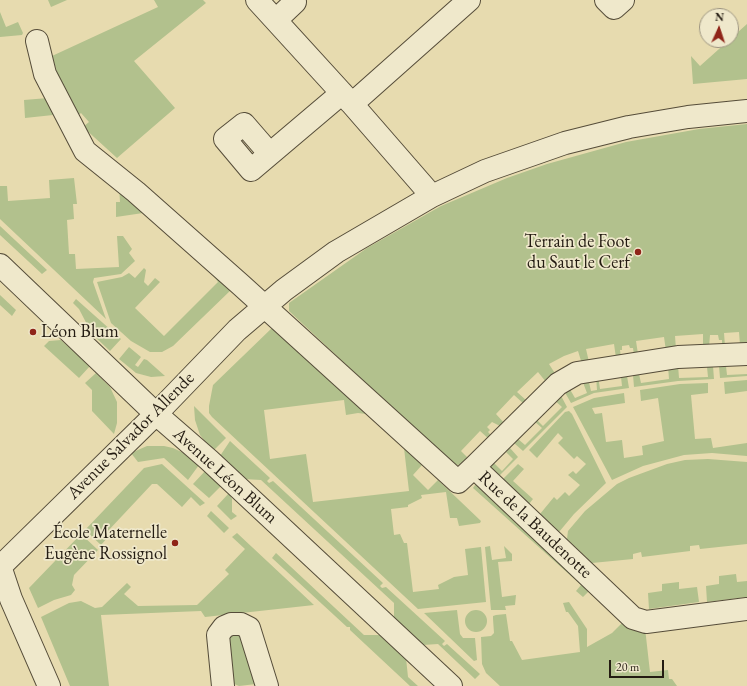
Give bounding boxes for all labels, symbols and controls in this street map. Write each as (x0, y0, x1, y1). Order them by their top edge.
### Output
north arrow (699, 8, 739, 48)
text: N (715, 10, 724, 24)
place label: Terrain de Foot du Saut le Cerf (524, 231, 630, 274)
marker: Terrain de Foot du Saut le Cerf (633, 247, 643, 257)
place label: Léon Blum (41, 321, 119, 343)
marker: Léon Blum (28, 327, 38, 337)
street label: Avenue Salvador Allende (63, 368, 199, 504)
street label: Avenue Léon Blum (168, 423, 282, 529)
street label: Rue de la Baudenotte (474, 467, 596, 583)
place label: École Maternelle Eugène Rossignol (44, 522, 167, 564)
marker: École Maternelle Eugène Rossignol (170, 538, 180, 548)
scale bar (611, 652, 666, 678)
text: 20 m (616, 659, 639, 675)

